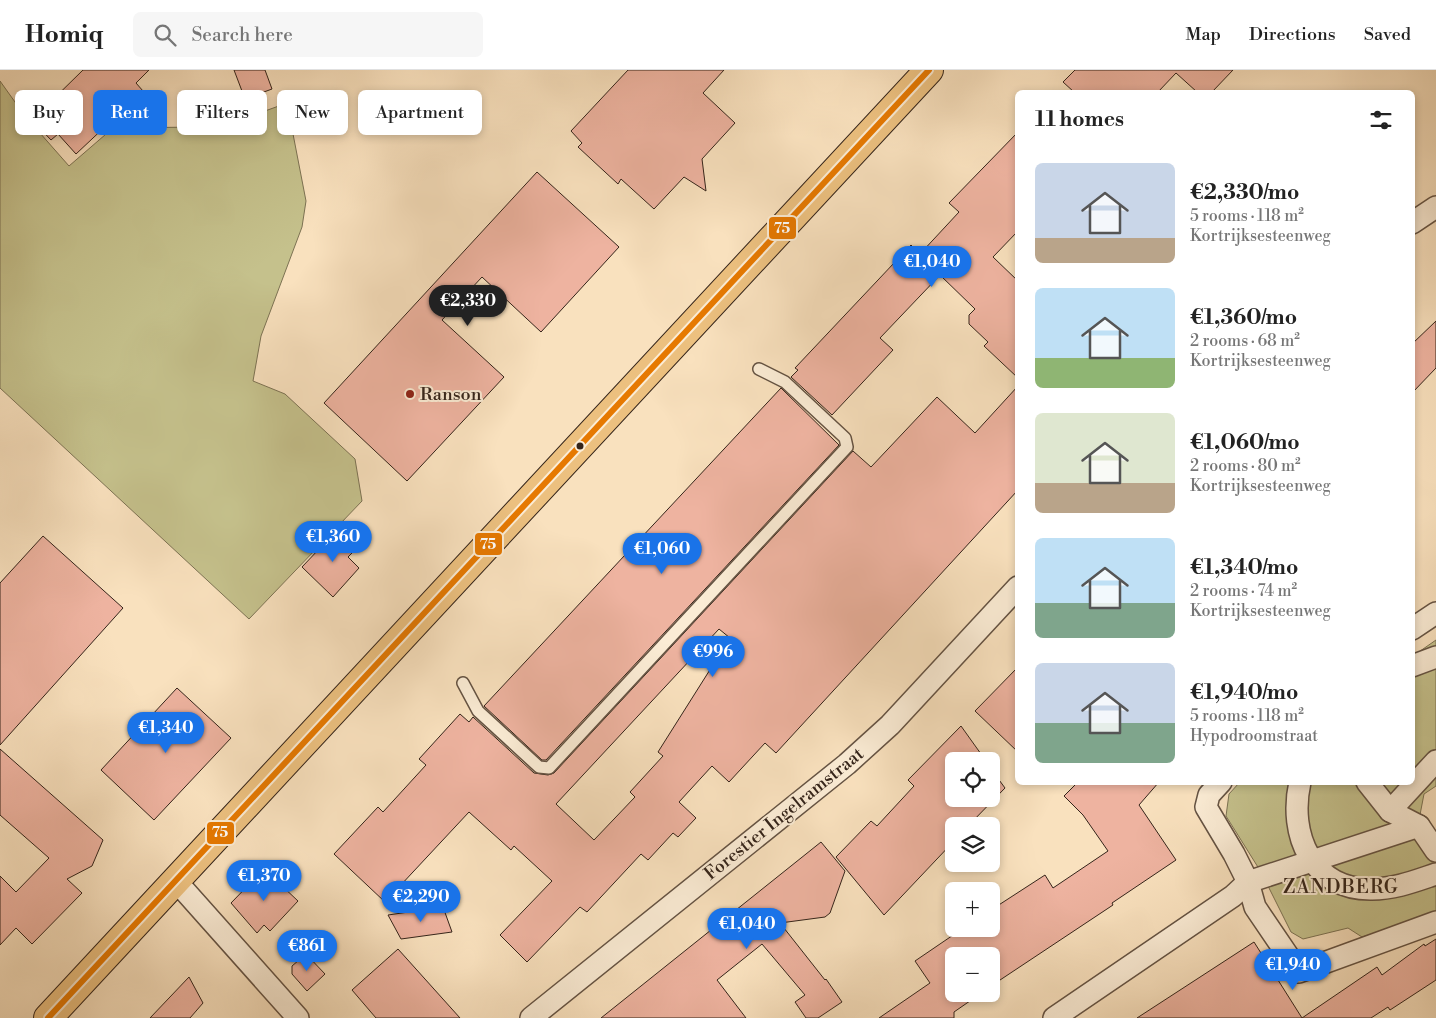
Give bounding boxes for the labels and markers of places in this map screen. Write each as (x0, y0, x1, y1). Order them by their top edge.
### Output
pin: €1,040 (891, 246, 973, 288)
pin: €2,330 (427, 284, 509, 327)
place label: Ranson (420, 383, 482, 406)
marker: Ranson (404, 388, 416, 400)
unlabelled marker (575, 441, 585, 451)
pin: €1,360 (292, 520, 374, 563)
pin: €1,060 (621, 532, 703, 575)
pin: €996 (683, 636, 743, 678)
pin: €1,340 (125, 712, 207, 754)
pin: €1,370 (223, 860, 305, 902)
pin: €2,290 (380, 880, 462, 923)
pin: €1,040 (706, 908, 788, 950)
pin: €861 (277, 930, 337, 972)
pin: €1,940 (1252, 948, 1334, 991)

